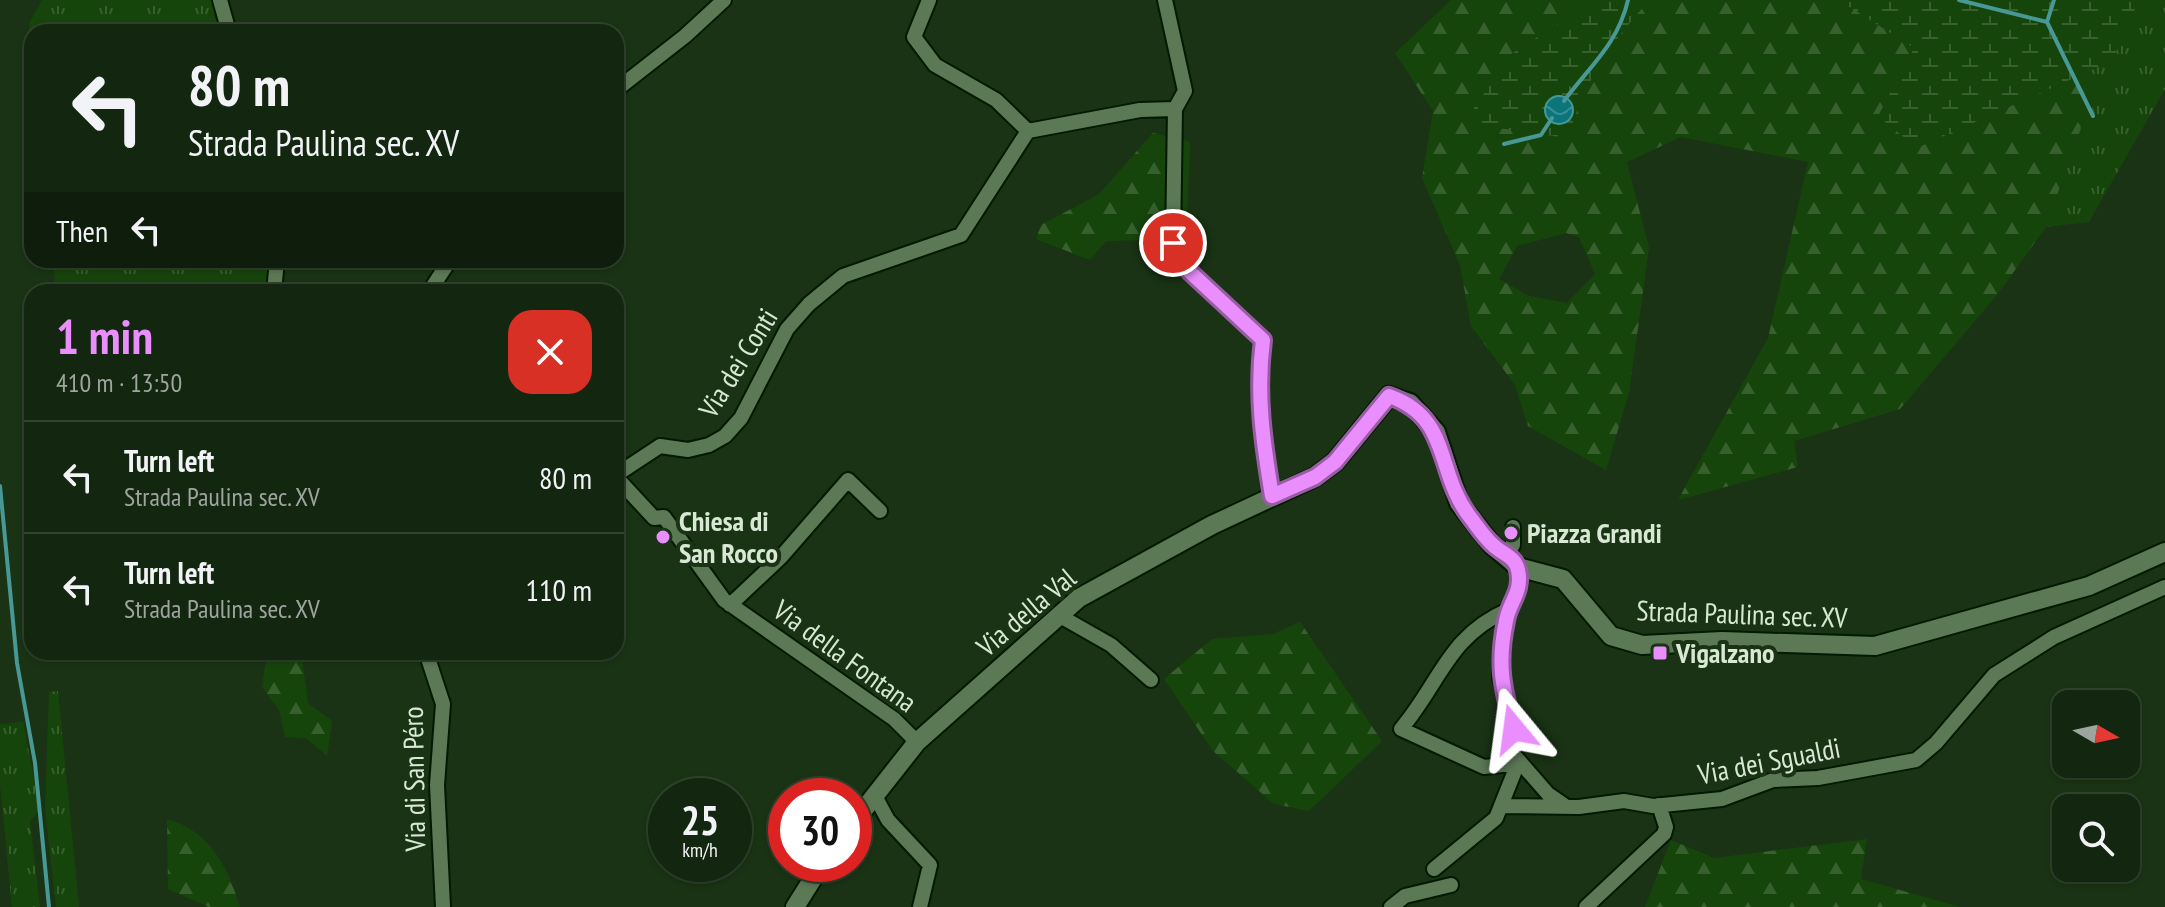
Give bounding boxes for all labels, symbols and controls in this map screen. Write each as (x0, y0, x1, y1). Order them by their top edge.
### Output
text: 80 m (188, 49, 290, 121)
icon: left (56, 56, 160, 160)
text: Strada Paulina sec. XV (188, 119, 459, 166)
icon: left (124, 208, 168, 252)
pin (1139, 209, 1207, 277)
text: Then (56, 211, 108, 250)
icon: arrive (1151, 221, 1195, 265)
street label: Via dei Conti (689, 301, 786, 425)
text: 1 min (56, 305, 153, 367)
button: close (508, 310, 592, 394)
text: 410 m · 13:50 (56, 366, 182, 399)
text: Turn left (124, 441, 214, 480)
icon: left (56, 455, 100, 499)
text: 80 m (539, 458, 592, 497)
text: Strada Paulina sec. XV (124, 480, 320, 513)
place label: Chiesa di San Rocco (679, 502, 778, 571)
place label: Piazza Grandi (1527, 514, 1662, 551)
marker: Piazza Grandi (1502, 524, 1520, 542)
marker: Chiesa di San Rocco (654, 528, 672, 546)
text: Turn left (124, 553, 214, 592)
street label: Via della Val (967, 559, 1083, 665)
icon: left (56, 567, 100, 611)
text: 110 m (526, 570, 592, 609)
street label: Via della Fontana (765, 591, 924, 720)
street label: Strada Paulina sec. XV (1636, 591, 1849, 636)
text: Strada Paulina sec. XV (124, 592, 320, 625)
place label: Vigalzano (1675, 634, 1774, 671)
marker: Vigalzano (1651, 644, 1669, 662)
position arrow (1472, 687, 1556, 771)
north arrow (2052, 690, 2140, 778)
map controls (2052, 690, 2140, 882)
street label: Via di San Péro (394, 706, 433, 853)
street label: Via dei Sgualdi (1694, 729, 1843, 793)
speed limit sign: 30 (768, 778, 872, 882)
text: 25 (681, 794, 719, 846)
button: search (2052, 794, 2140, 882)
text: km/h (682, 837, 718, 863)

